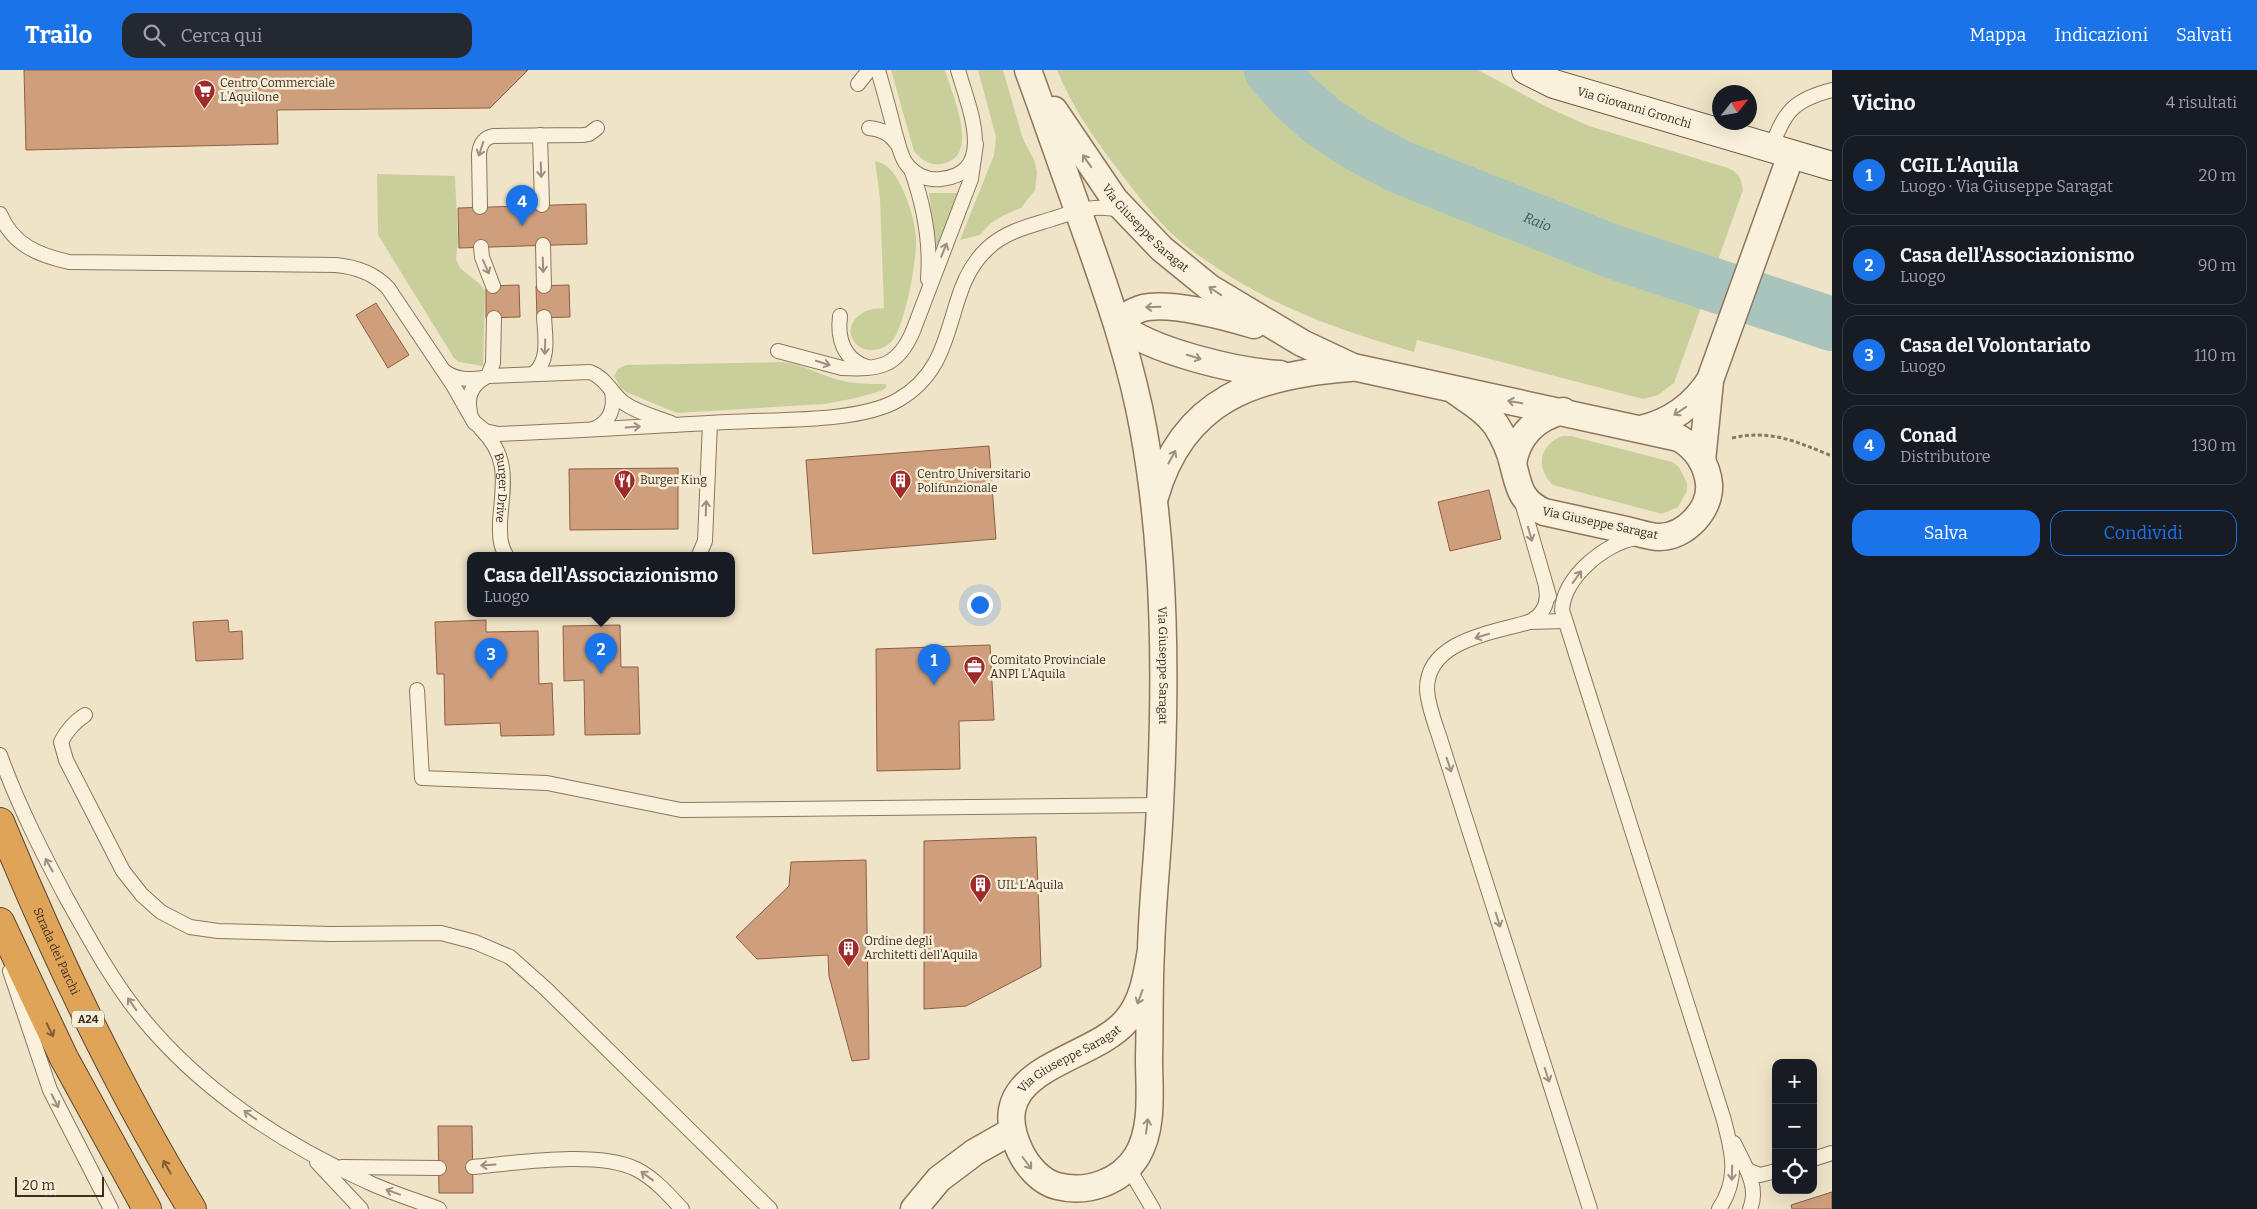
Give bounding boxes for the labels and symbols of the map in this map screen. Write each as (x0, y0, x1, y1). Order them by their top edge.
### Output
place label: Centro Commerciale L'Aquilone (220, 76, 335, 104)
supermarket icon: Centro Commerciale L'Aquilone (192, 78, 216, 109)
street label: Via Giovanni Gronchi (1575, 84, 1694, 131)
north arrow (1712, 85, 1757, 130)
one-way arrow (476, 141, 486, 157)
one-way arrow (1082, 154, 1092, 168)
one-way arrow (536, 162, 546, 178)
street label: Via Giuseppe Saragat (1099, 181, 1192, 275)
pin: 4 (506, 185, 538, 226)
water label: Raio (1521, 209, 1554, 235)
one-way arrow (940, 242, 949, 258)
one-way arrow (538, 257, 548, 273)
one-way arrow (482, 259, 492, 274)
one-way arrow (1208, 286, 1222, 296)
one-way arrow (1146, 303, 1162, 312)
one-way arrow (540, 339, 549, 355)
one-way arrow (1186, 352, 1202, 362)
one-way arrow (815, 358, 831, 368)
one-way arrow (1507, 396, 1523, 406)
one-way arrow (1673, 406, 1687, 417)
one-way arrow (625, 423, 641, 432)
one-way arrow (1168, 450, 1177, 465)
street label: Burger Drive (492, 451, 510, 524)
place label: Centro Universitario Polifunzionale (917, 467, 1031, 495)
restaurant icon: Burger King (612, 468, 636, 499)
building icon: Centro Universitario Polifunzionale (889, 469, 913, 500)
place label: Burger King (640, 473, 707, 487)
one-way arrow (702, 500, 711, 516)
street label: Via Giuseppe Saragat (1541, 504, 1660, 542)
one-way arrow (1526, 526, 1536, 542)
one-way arrow (1572, 570, 1582, 584)
your location (967, 592, 993, 618)
street label: Via Giuseppe Saragat (1155, 606, 1170, 725)
one-way arrow (1475, 632, 1491, 642)
pin: 2 (585, 633, 617, 674)
pin: 3 (475, 638, 507, 679)
pin: 1 (918, 644, 950, 685)
place label: Comitato Provinciale ANPI L'Aquila (990, 653, 1106, 681)
office icon: Comitato Provinciale ANPI L'Aquila (962, 655, 986, 686)
one-way arrow (1444, 757, 1454, 773)
one-way arrow (44, 858, 53, 873)
building icon: UIL L'Aquila (969, 873, 993, 904)
place label: UIL L'Aquila (997, 878, 1064, 892)
street label: Strada dei Parchi (30, 906, 83, 997)
one-way arrow (1494, 911, 1504, 927)
place label: Ordine degli Architetti dell'Aquila (864, 934, 978, 962)
building icon: Ordine degli Architetti dell'Aquila (836, 936, 860, 967)
one-way arrow (1135, 989, 1144, 1004)
one-way arrow (127, 998, 137, 1012)
road number: A24 (72, 1011, 104, 1028)
one-way arrow (46, 1022, 55, 1037)
street label: Via Giuseppe Saragat (1015, 1022, 1124, 1096)
one-way arrow (1543, 1066, 1553, 1082)
one-way arrow (50, 1094, 60, 1109)
one-way arrow (243, 1110, 257, 1121)
one-way arrow (1142, 1118, 1152, 1134)
one-way arrow (1022, 1156, 1032, 1170)
one-way arrow (162, 1161, 172, 1175)
one-way arrow (480, 1161, 496, 1170)
one-way arrow (1727, 1164, 1737, 1181)
one-way arrow (640, 1171, 654, 1181)
scale bar (15, 1174, 104, 1197)
one-way arrow (386, 1187, 401, 1197)

